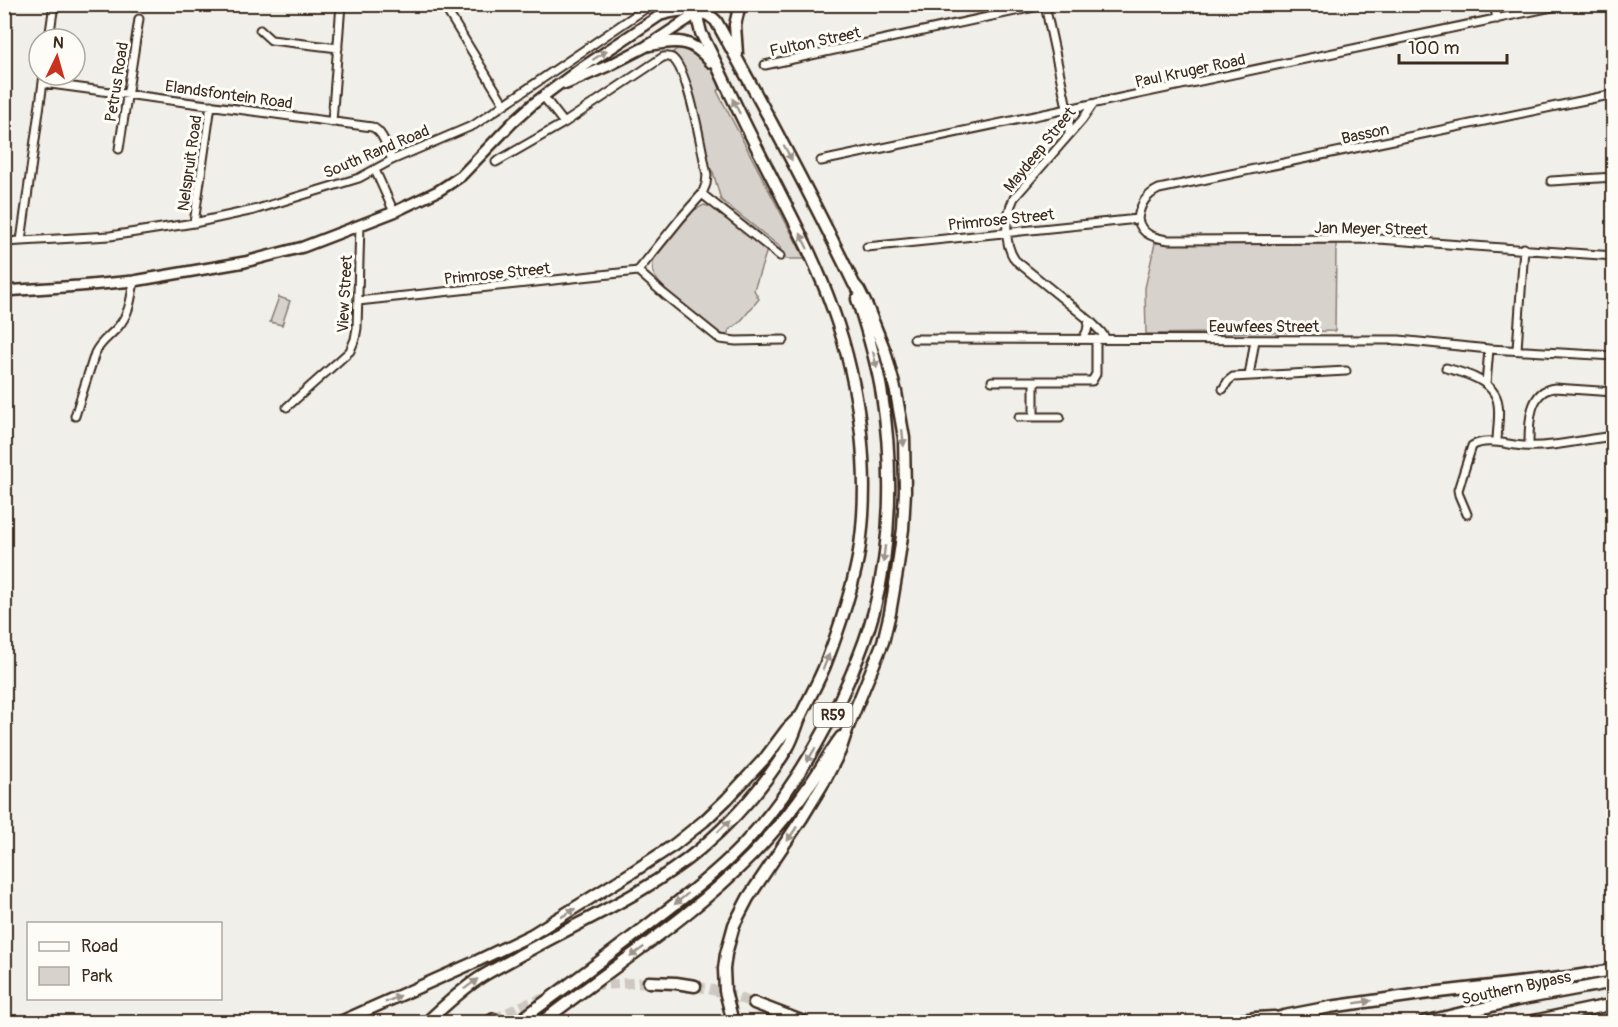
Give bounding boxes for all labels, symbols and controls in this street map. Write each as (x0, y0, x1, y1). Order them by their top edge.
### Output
street label: Fulton Street (768, 22, 863, 61)
north arrow (27, 27, 87, 87)
scale bar (1399, 27, 1507, 65)
text: N (52, 33, 65, 54)
text: 100 m (1408, 37, 1460, 60)
street label: Petrus Road (101, 41, 133, 124)
one-way arrow (592, 49, 608, 61)
street label: Paul Kruger Road (1133, 50, 1247, 92)
street label: Elandsfontein Road (164, 76, 294, 114)
one-way arrow (732, 97, 741, 114)
street label: Maydeep Street (999, 103, 1081, 196)
street label: Nelspruit Road (173, 114, 207, 213)
street label: Basson (1340, 119, 1391, 149)
street label: South Rand Road (320, 121, 432, 183)
one-way arrow (783, 144, 793, 161)
street label: Primrose Street (947, 204, 1056, 236)
street label: Jan Meyer Street (1314, 218, 1429, 240)
one-way arrow (799, 232, 808, 249)
street label: View Street (333, 254, 357, 334)
street label: Primrose Street (443, 258, 552, 290)
street label: Eeuwfees Street (1209, 317, 1320, 337)
one-way arrow (871, 351, 880, 370)
one-way arrow (898, 429, 908, 448)
one-way arrow (879, 545, 889, 564)
one-way arrow (822, 653, 831, 671)
road number: R59 (814, 703, 852, 727)
one-way arrow (805, 747, 816, 763)
one-way arrow (717, 820, 731, 834)
one-way arrow (786, 826, 797, 842)
one-way arrow (673, 893, 689, 906)
one-way arrow (560, 908, 577, 918)
legend (27, 922, 222, 1000)
text: Road (81, 935, 118, 958)
one-way arrow (630, 946, 646, 958)
text: Park (81, 965, 113, 988)
street label: Southern Bypass (1460, 967, 1573, 1009)
one-way arrow (463, 979, 478, 991)
one-way arrow (385, 994, 403, 1004)
one-way arrow (1354, 997, 1373, 1006)

